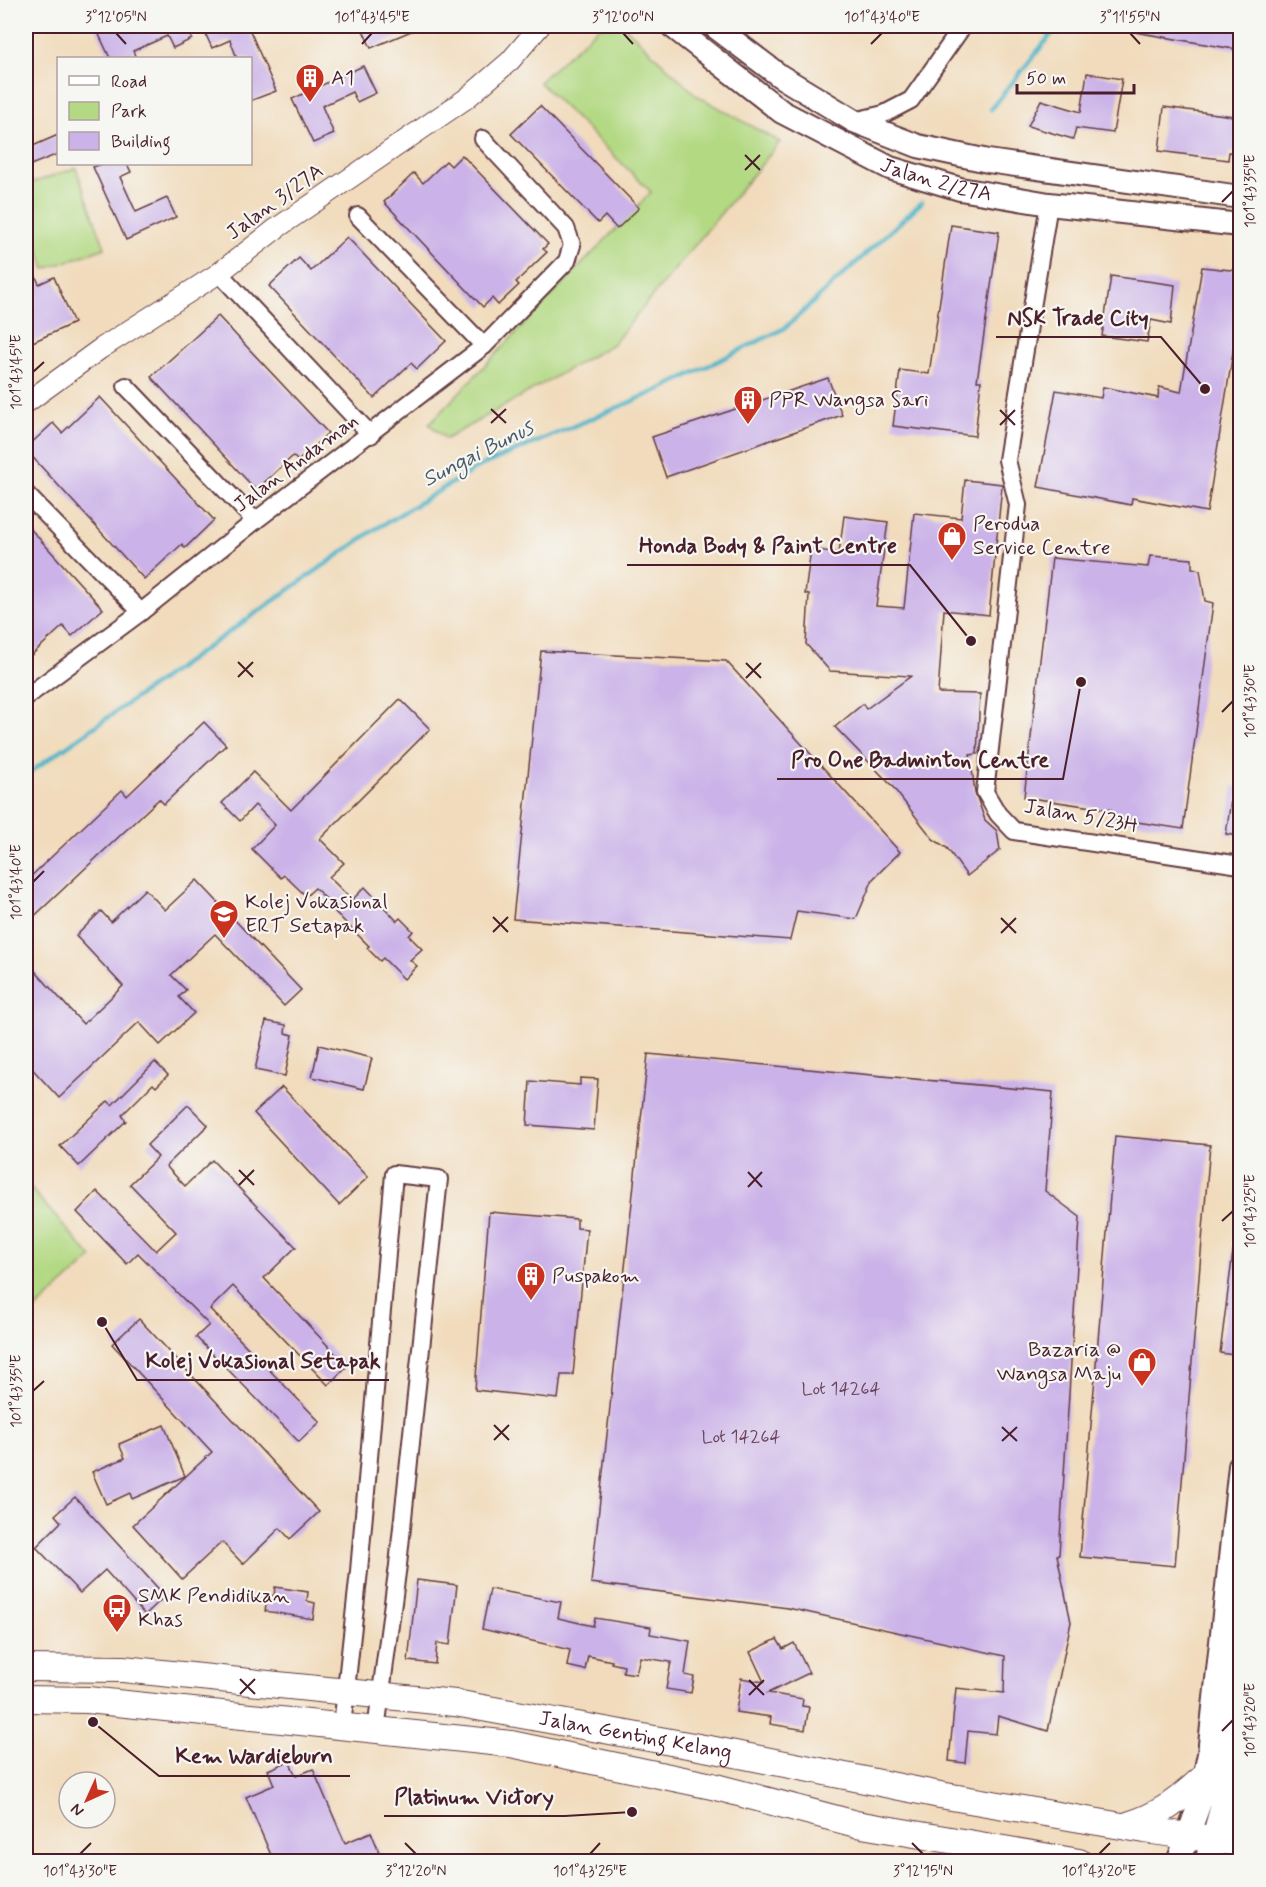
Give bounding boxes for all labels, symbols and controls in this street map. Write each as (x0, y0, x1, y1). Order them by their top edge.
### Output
text: 3°12'05"N (85, 8, 147, 28)
text: 101°43'45"E (334, 8, 410, 28)
text: 3°12'00"N (592, 8, 654, 28)
text: 101°43'40"E (844, 8, 920, 28)
text: 3°11'55"N (1100, 8, 1160, 28)
legend (57, 57, 252, 165)
scale bar (1017, 57, 1134, 95)
building icon: A1 (294, 62, 326, 104)
place label: A1 (331, 64, 354, 92)
text: 50 m (1026, 67, 1066, 91)
text: Road (111, 70, 147, 94)
text: Park (111, 100, 147, 124)
text: Building (111, 130, 171, 156)
street label: Jalan 2/27A (875, 151, 994, 208)
text: 101°43'35"E (1241, 154, 1261, 228)
street label: Jalan 3/27A (221, 157, 329, 247)
callout: NSK Trade City (996, 297, 1161, 337)
text: NSK Trade City (1007, 305, 1149, 333)
text: 101°43'45"E (7, 334, 27, 410)
building icon: PPR Wangsa Sari (732, 384, 764, 426)
place label: PPR Wangsa Sari (769, 386, 929, 415)
street label: Jalan Andaman (228, 407, 364, 519)
water label: Sungai Bunus (418, 413, 541, 496)
place label: Perodua Service Centre (973, 510, 1110, 562)
shop icon: Perodua Service Centre (936, 520, 968, 562)
callout: Honda Body & Paint Centre (627, 525, 910, 565)
text: Honda Body & Paint Centre (639, 533, 897, 561)
text: 101°43'30"E (1241, 664, 1261, 738)
callout: Pro One Badminton Centre (777, 739, 1063, 779)
text: Pro One Badminton Centre (791, 747, 1049, 775)
street label: Jalan 5/23H (1022, 792, 1140, 840)
text: 101°43'40"E (7, 844, 27, 920)
place label: Kolej Vokasional ERT Setapak (245, 888, 388, 940)
school or university icon: Kolej Vokasional ERT Setapak (208, 898, 240, 940)
text: 101°43'25"E (1241, 1174, 1261, 1248)
building icon: Puspakom (515, 1260, 547, 1302)
place label: Puspakom (552, 1262, 640, 1290)
place label: Bazaria @ Wangsa Maju (996, 1336, 1121, 1389)
callout: Kolej Vokasional Setapak (137, 1340, 389, 1380)
shop icon: Bazaria @ Wangsa Maju (1126, 1346, 1158, 1388)
text: Kolej Vokasional Setapak (145, 1348, 381, 1377)
text: 101°43'35"E (7, 1354, 27, 1428)
house number: Lot 14264 (802, 1377, 881, 1401)
house number: Lot 14264 (702, 1425, 781, 1449)
place label: SMK Pendidikan Khas (138, 1582, 290, 1634)
bus stop icon: SMK Pendidikan Khas (101, 1592, 133, 1634)
text: 101°43'20"E (1241, 1682, 1261, 1757)
street label: Jalan Genting Kelang (537, 1704, 734, 1768)
callout: Kem Wardieburn (159, 1736, 350, 1776)
text: Kem Wardieburn (175, 1743, 333, 1771)
north arrow (57, 1770, 117, 1830)
callout: Platinum Victory (384, 1776, 565, 1816)
text: Platinum Victory (394, 1784, 554, 1812)
text: N (66, 1798, 89, 1821)
text: 101°43'30"E (43, 1862, 117, 1882)
text: 3°12'20"N (385, 1862, 447, 1882)
text: 101°43'25"E (553, 1862, 627, 1882)
text: 3°12'15"N (893, 1862, 953, 1882)
text: 101°43'20"E (1062, 1862, 1137, 1882)

